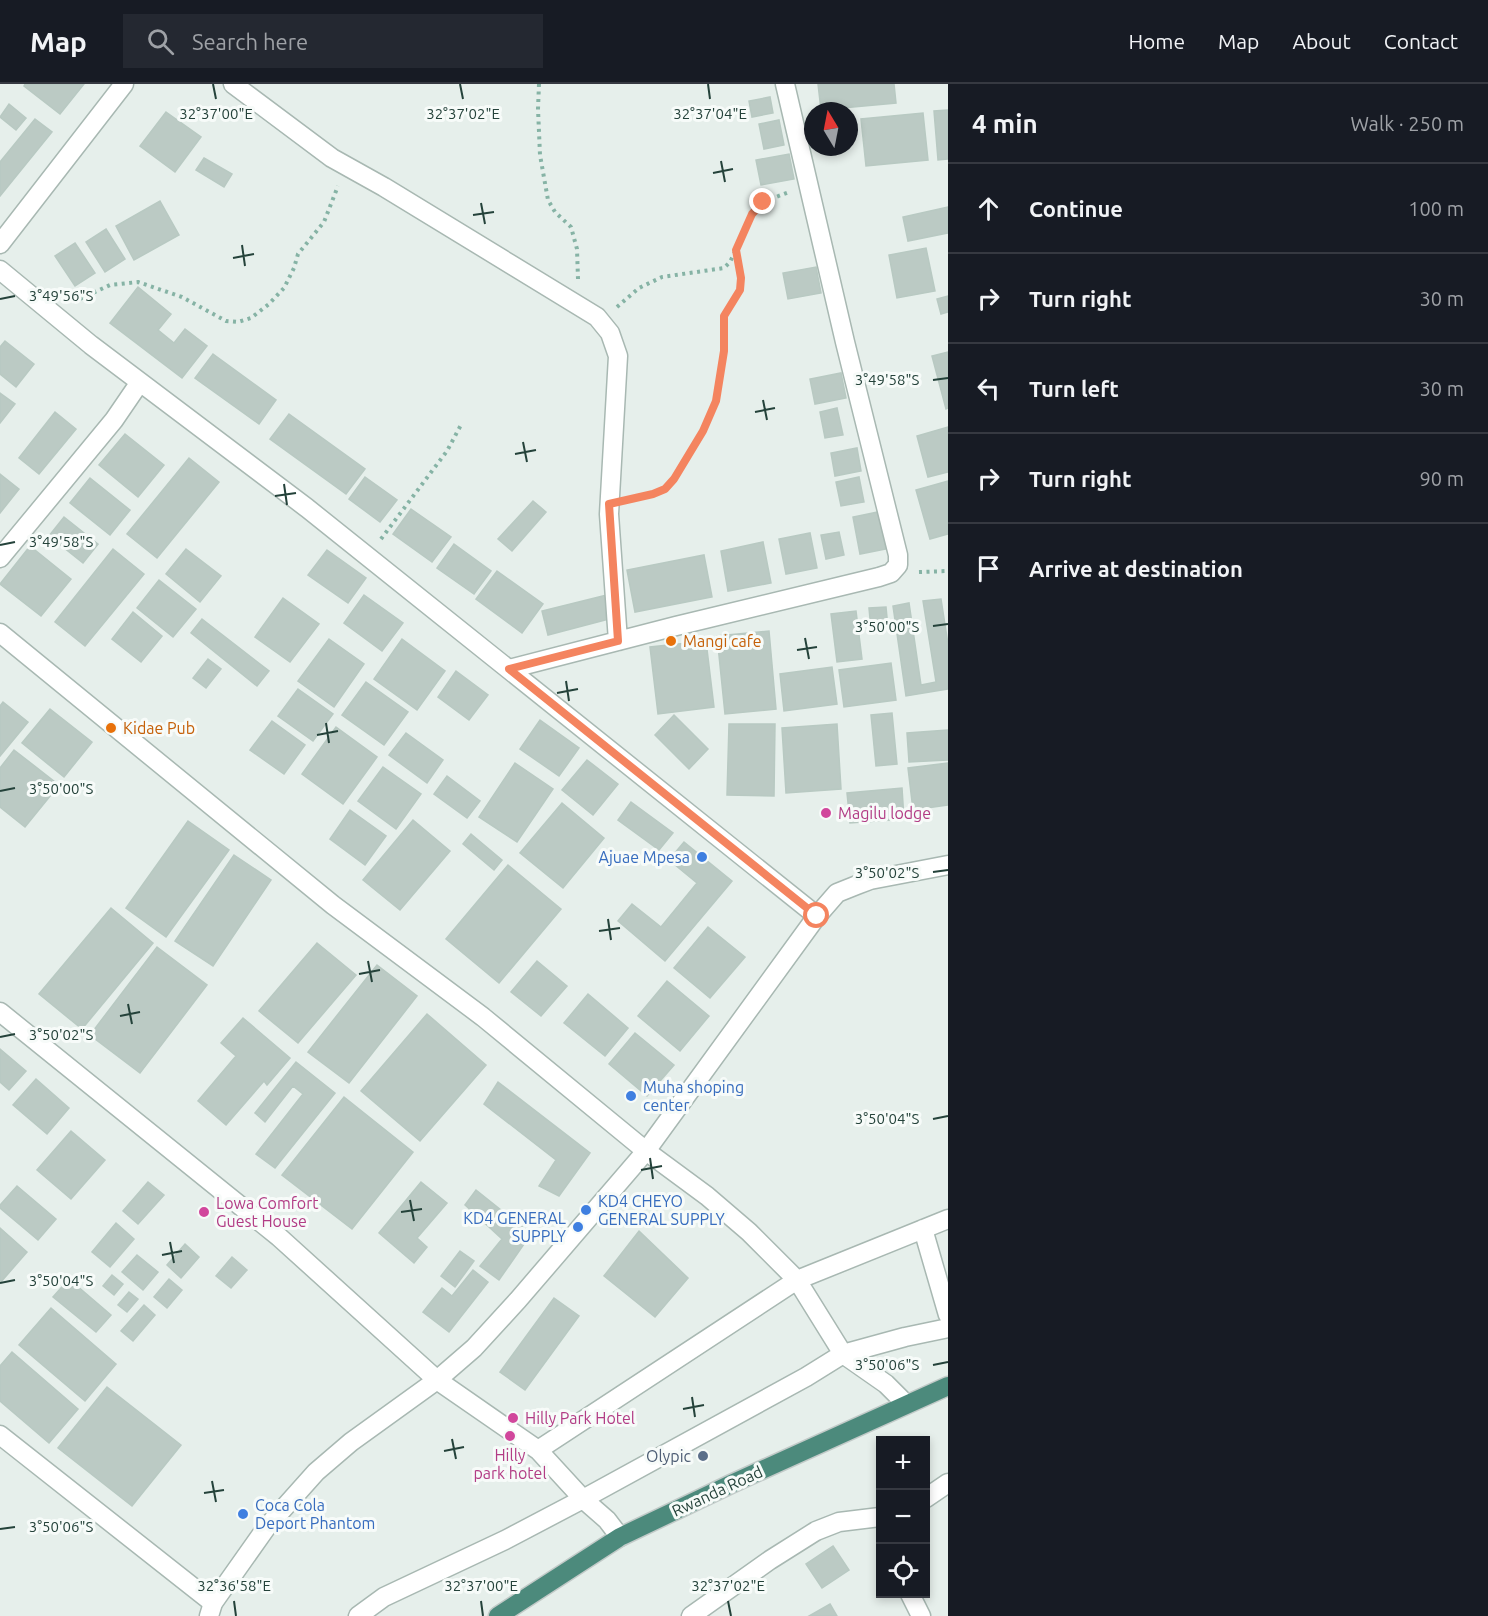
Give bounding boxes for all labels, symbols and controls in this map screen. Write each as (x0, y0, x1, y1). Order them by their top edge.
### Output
search box (123, 14, 543, 68)
icon: search (144, 25, 177, 58)
text: Map (30, 26, 87, 57)
text: Search here (192, 29, 308, 54)
text: Home (1128, 29, 1185, 53)
text: Map (1218, 29, 1259, 53)
text: About (1292, 29, 1351, 53)
text: Contact (1384, 29, 1458, 53)
north arrow (804, 102, 858, 156)
text: 32°37'00"E (179, 105, 253, 122)
text: 32°37'02"E (426, 105, 500, 122)
text: 32°37'04"E (673, 105, 747, 122)
text: 4 min (972, 109, 1038, 138)
text: Walk · 250 m (1351, 112, 1464, 135)
route end (749, 188, 775, 214)
icon: ahead (972, 192, 1005, 225)
text: Continue (1029, 196, 1123, 221)
text: 100 m (1408, 197, 1464, 220)
icon: right (972, 282, 1005, 315)
text: Turn right (1029, 286, 1131, 311)
text: 3°49'56"S (29, 287, 93, 304)
text: 30 m (1420, 287, 1464, 310)
text: 3°49'58"S (855, 371, 919, 388)
icon: left (972, 372, 1005, 405)
text: Turn left (1029, 376, 1119, 401)
text: 30 m (1420, 377, 1464, 400)
icon: right (972, 462, 1005, 495)
text: Turn right (1029, 466, 1131, 491)
text: 90 m (1420, 467, 1464, 490)
text: 3°49'58"S (29, 533, 93, 550)
icon: arrive (972, 552, 1005, 585)
text: Arrive at destination (1029, 556, 1243, 581)
text: 3°50'00"S (855, 618, 919, 635)
place label: Mangi cafe (683, 632, 762, 650)
marker: Mangi cafe (664, 634, 678, 648)
place label: Kidae Pub (123, 719, 195, 737)
marker: Kidae Pub (104, 721, 118, 735)
text: 3°50'00"S (29, 780, 93, 797)
place label: Magilu lodge (838, 804, 931, 822)
marker: Magilu lodge (819, 806, 833, 820)
place label: Ajuae Mpesa (599, 848, 690, 866)
marker: Ajuae Mpesa (695, 850, 709, 864)
text: 3°50'02"S (855, 864, 919, 881)
route start (803, 902, 829, 928)
text: 3°50'02"S (29, 1026, 93, 1043)
place label: Muha shoping center (643, 1078, 744, 1114)
marker: Muha shoping center (624, 1089, 638, 1103)
text: 3°50'04"S (855, 1110, 919, 1127)
place label: KD4 CHEYO GENERAL SUPPLY (598, 1192, 726, 1228)
place label: Lowa Comfort Guest House (216, 1194, 319, 1230)
marker: KD4 CHEYO GENERAL SUPPLY (579, 1203, 593, 1217)
marker: Lowa Comfort Guest House (197, 1205, 211, 1219)
place label: KD4 GENERAL SUPPLY (463, 1209, 567, 1245)
marker: KD4 GENERAL SUPPLY (571, 1220, 585, 1234)
text: 3°50'04"S (29, 1272, 93, 1289)
text: 3°50'06"S (855, 1356, 919, 1373)
place label: Hilly Park Hotel (525, 1409, 635, 1427)
marker: Hilly Park Hotel (506, 1411, 520, 1425)
marker: Hilly park hotel (503, 1429, 517, 1443)
map controls (876, 1436, 930, 1598)
button: + (876, 1436, 930, 1490)
place label: Hilly park hotel (473, 1446, 547, 1482)
place label: Olypic (646, 1447, 692, 1465)
marker: Olypic (696, 1449, 710, 1463)
street label: Rwanda Road (669, 1462, 765, 1520)
button: − (876, 1490, 930, 1544)
place label: Coca Cola Deport Phantom (255, 1496, 375, 1532)
marker: Coca Cola Deport Phantom (236, 1507, 250, 1521)
text: 3°50'06"S (29, 1518, 93, 1535)
button: locate (876, 1544, 930, 1598)
text: 32°36'58"E (197, 1577, 271, 1594)
text: 32°37'00"E (444, 1577, 518, 1594)
text: 32°37'02"E (691, 1577, 765, 1594)

